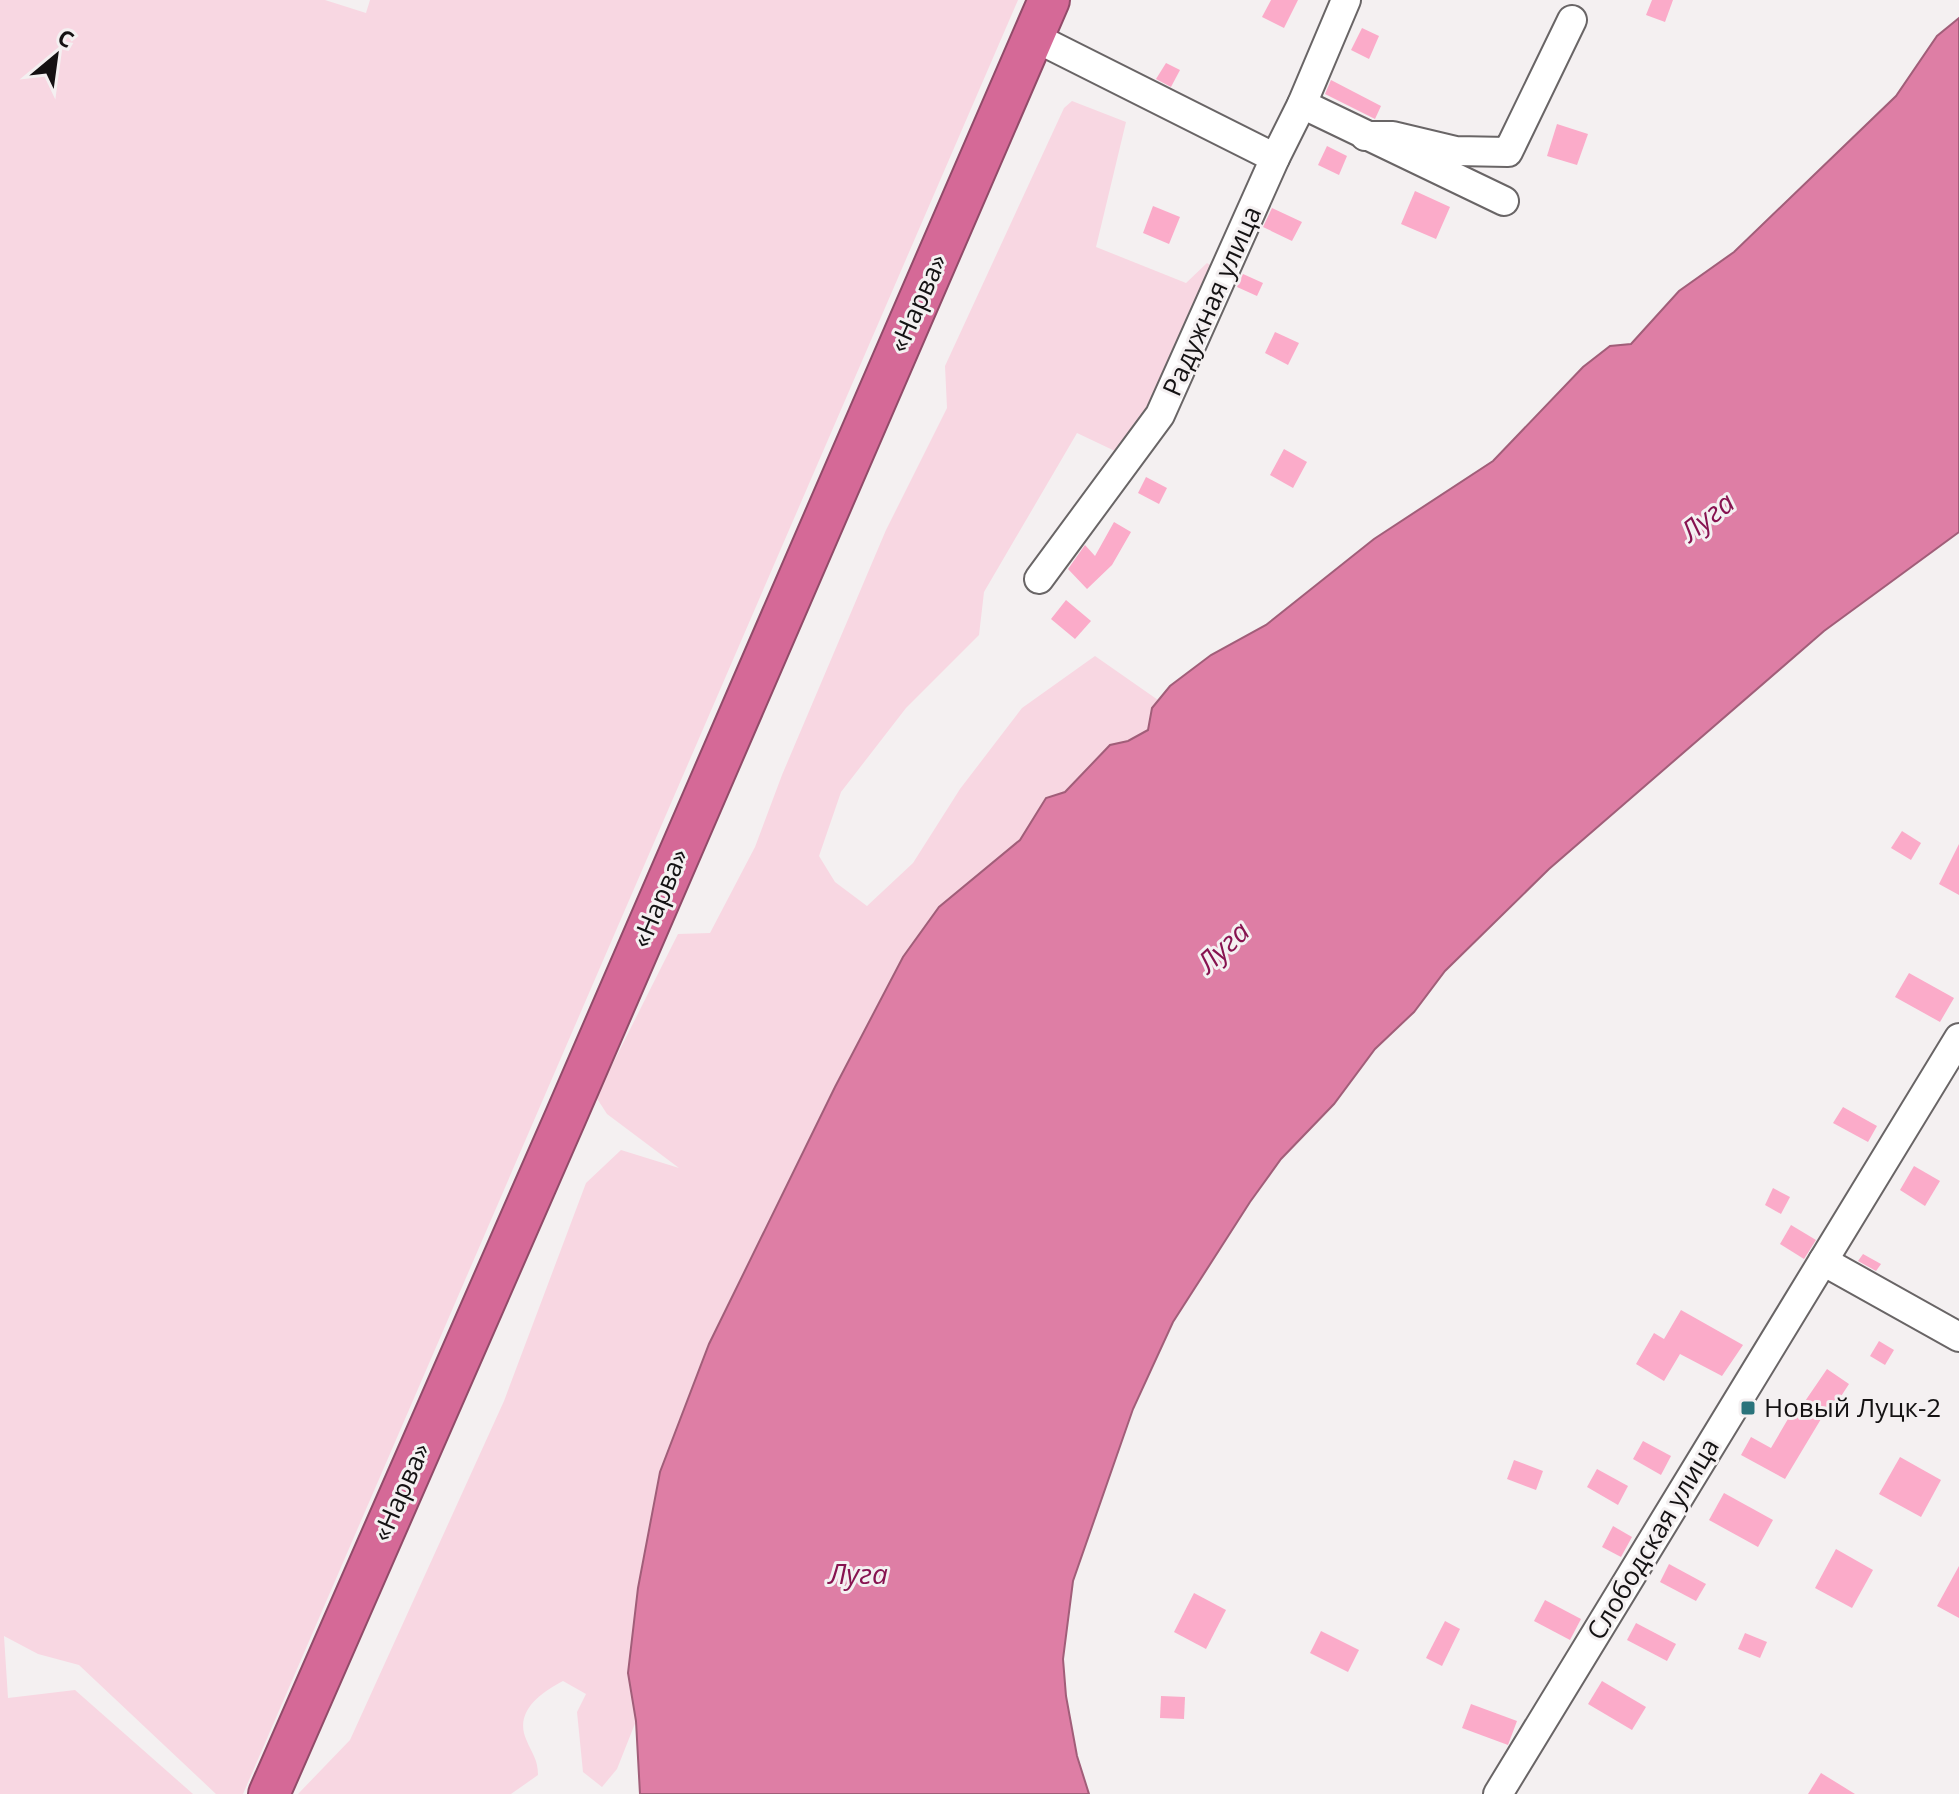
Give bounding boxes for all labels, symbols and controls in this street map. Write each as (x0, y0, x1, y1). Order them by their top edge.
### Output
north arrow (16, 16, 96, 96)
text: С (53, 21, 80, 54)
street label: Радужная улица (1153, 200, 1269, 401)
street label: «Нарва» (879, 247, 955, 358)
water label: Луга (1670, 483, 1742, 550)
street label: «Нарва» (622, 842, 696, 953)
water label: Луга (1187, 912, 1257, 981)
place label: Новый Луцк-2 (1764, 1389, 1941, 1425)
marker: Новый Луцк-2 (1739, 1399, 1757, 1417)
street label: Слободская улица (1578, 1431, 1727, 1646)
street label: «Нарва» (362, 1436, 438, 1547)
water label: Луга (827, 1554, 888, 1592)

